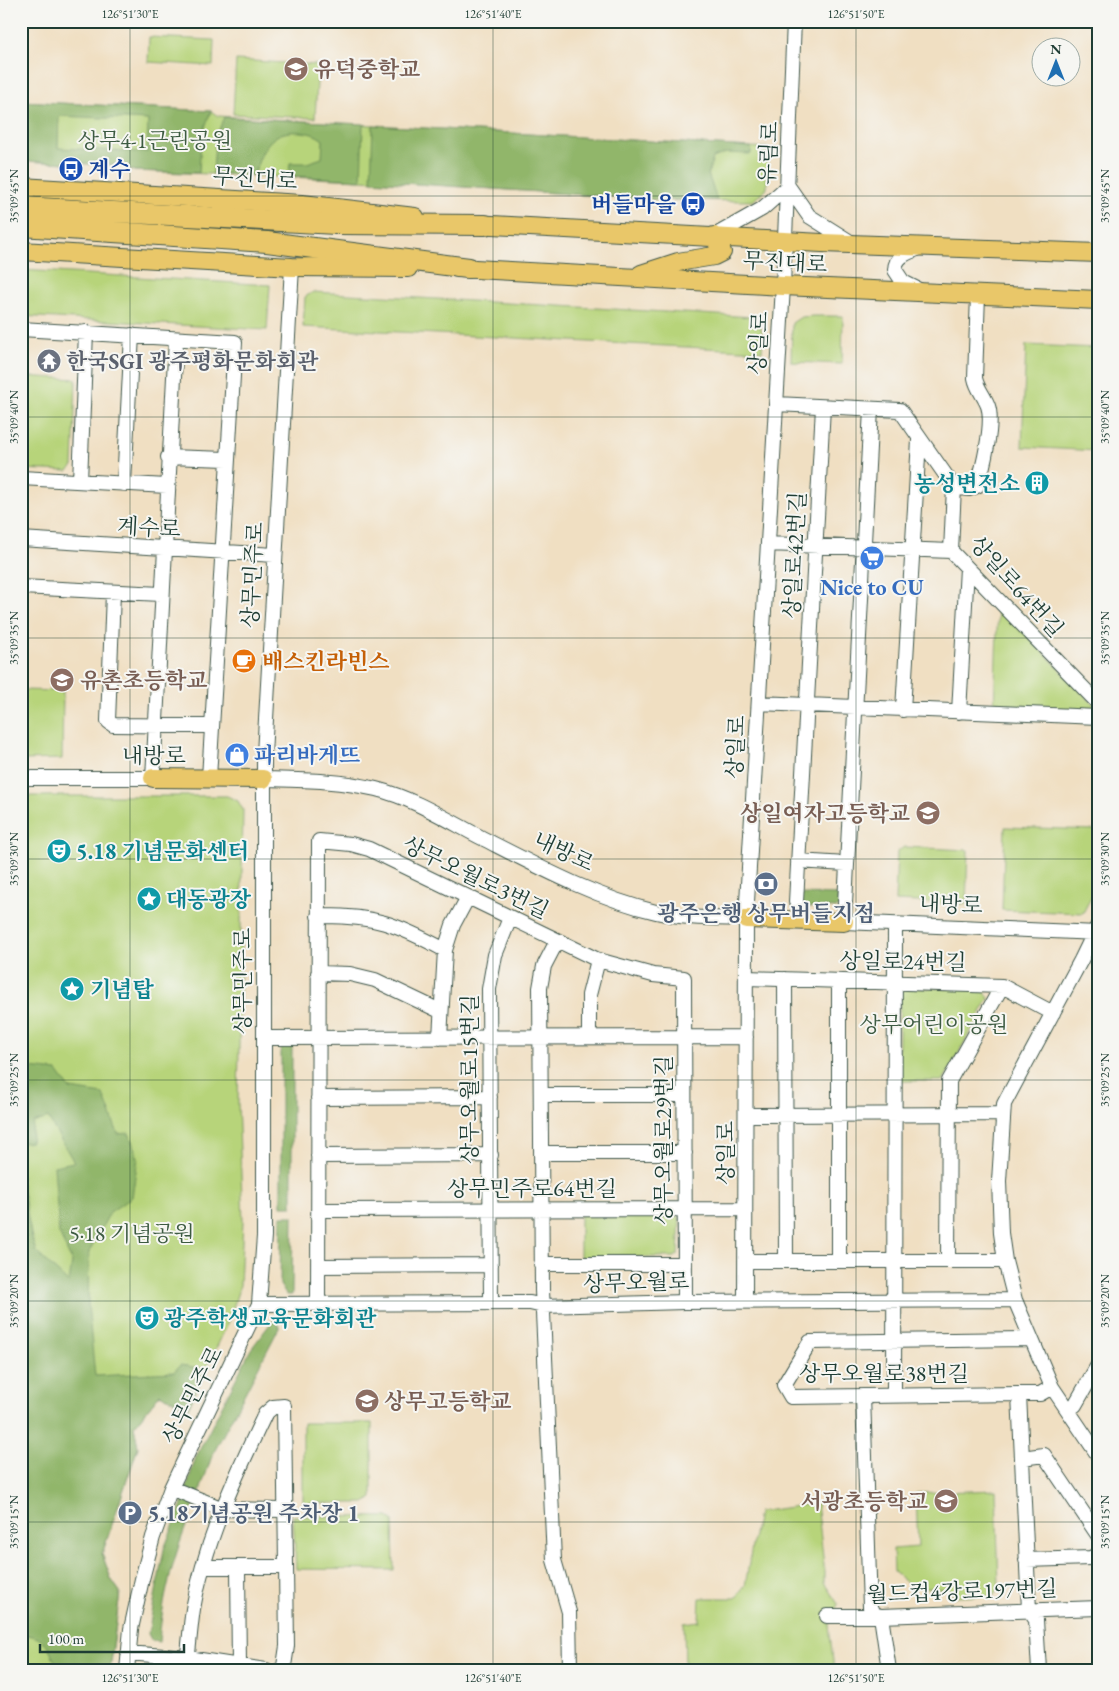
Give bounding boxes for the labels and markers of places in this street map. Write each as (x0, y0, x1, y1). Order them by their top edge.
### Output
place label: 유덕중학교 (314, 55, 420, 84)
school or university icon: 유덕중학교 (283, 56, 309, 82)
place label: 계수 (88, 155, 131, 184)
bus stop icon: 계수 (58, 156, 84, 182)
place label: 버들마을 (591, 190, 676, 219)
bus stop icon: 버들마을 (680, 191, 706, 217)
place label: 한국SGI 광주평화문화회관 (66, 347, 319, 376)
temple icon: 한국SGI 광주평화문화회관 (36, 348, 62, 374)
place label: 농성변전소 (914, 469, 1020, 498)
building icon: 농성변전소 (1024, 470, 1050, 496)
supermarket icon: Nice to CU (859, 545, 885, 571)
place label: Nice to CU (820, 573, 924, 602)
place label: 배스킨라빈스 (262, 647, 390, 676)
cafe icon: 배스킨라빈스 (231, 648, 257, 674)
place label: 유촌초등학교 (80, 666, 208, 695)
school or university icon: 유촌초등학교 (49, 667, 75, 693)
place label: 파리바게뜨 (254, 741, 360, 770)
shop icon: 파리바게뜨 (224, 742, 250, 768)
place label: 상일여자고등학교 (740, 799, 910, 828)
school or university icon: 상일여자고등학교 (915, 800, 941, 826)
place label: 5.18 기념문화센터 (76, 837, 249, 866)
theatre icon: 5.18 기념문화센터 (46, 838, 72, 864)
bank icon: 광주은행 상무버들지점 (753, 871, 779, 897)
place label: 대동광장 (166, 885, 252, 914)
place icon: 대동광장 (136, 886, 162, 912)
place label: 광주은행 상무버들지점 (657, 899, 875, 928)
place label: 기념탑 (90, 975, 155, 1004)
place icon: 기념탑 (59, 976, 85, 1002)
place label: 광주학생교육문화회관 (164, 1304, 377, 1333)
theatre icon: 광주학생교육문화회관 (134, 1305, 160, 1331)
place label: 상무고등학교 (384, 1387, 512, 1416)
school or university icon: 상무고등학교 (354, 1388, 380, 1414)
place label: 서광초등학교 (800, 1487, 928, 1516)
school or university icon: 서광초등학교 (933, 1488, 959, 1514)
place label: 5.18기념공원 주차장 1 (148, 1499, 359, 1528)
parking icon: 5.18기념공원 주차장 1 (117, 1500, 143, 1526)

